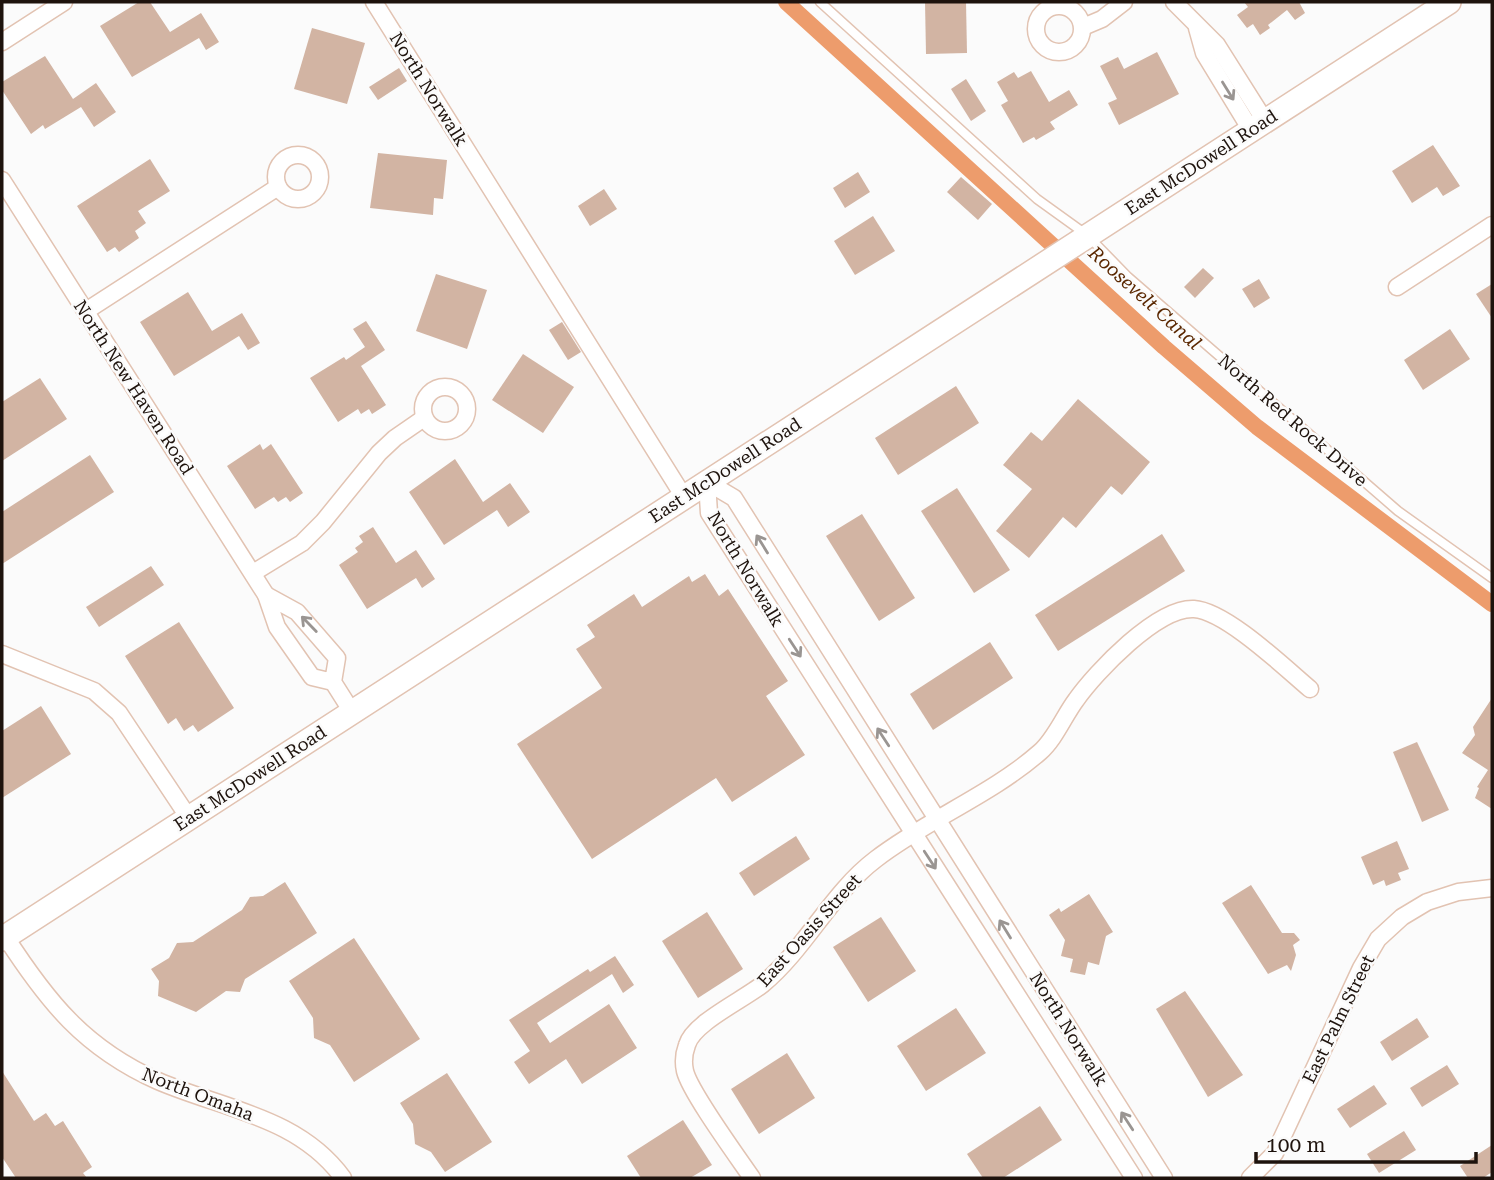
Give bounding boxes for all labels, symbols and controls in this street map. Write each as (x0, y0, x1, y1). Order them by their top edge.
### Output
street label: North Norwalk (386, 28, 472, 150)
one-way arrow (1221, 81, 1235, 101)
street label: East McDowell Road (1121, 105, 1281, 219)
water label: Roosevelt Canal (1083, 241, 1206, 355)
street label: North New Haven Road (70, 296, 199, 479)
street label: North Red Rock Drive (1214, 350, 1372, 490)
street label: East McDowell Road (645, 413, 805, 527)
street label: North Norwalk (703, 508, 789, 630)
one-way arrow (755, 535, 770, 554)
one-way arrow (300, 616, 317, 633)
one-way arrow (788, 637, 802, 657)
street label: East McDowell Road (170, 721, 330, 835)
one-way arrow (875, 728, 890, 747)
one-way arrow (923, 850, 938, 869)
street label: East Oasis Street (753, 869, 865, 991)
one-way arrow (998, 919, 1012, 939)
street label: East Palm Street (1298, 951, 1378, 1087)
street label: North Norwalk (1026, 968, 1112, 1090)
street label: North Omaha (139, 1063, 257, 1125)
one-way arrow (1120, 1111, 1134, 1131)
scale bar (1256, 1120, 1476, 1164)
text: 100 m (1266, 1133, 1326, 1157)

